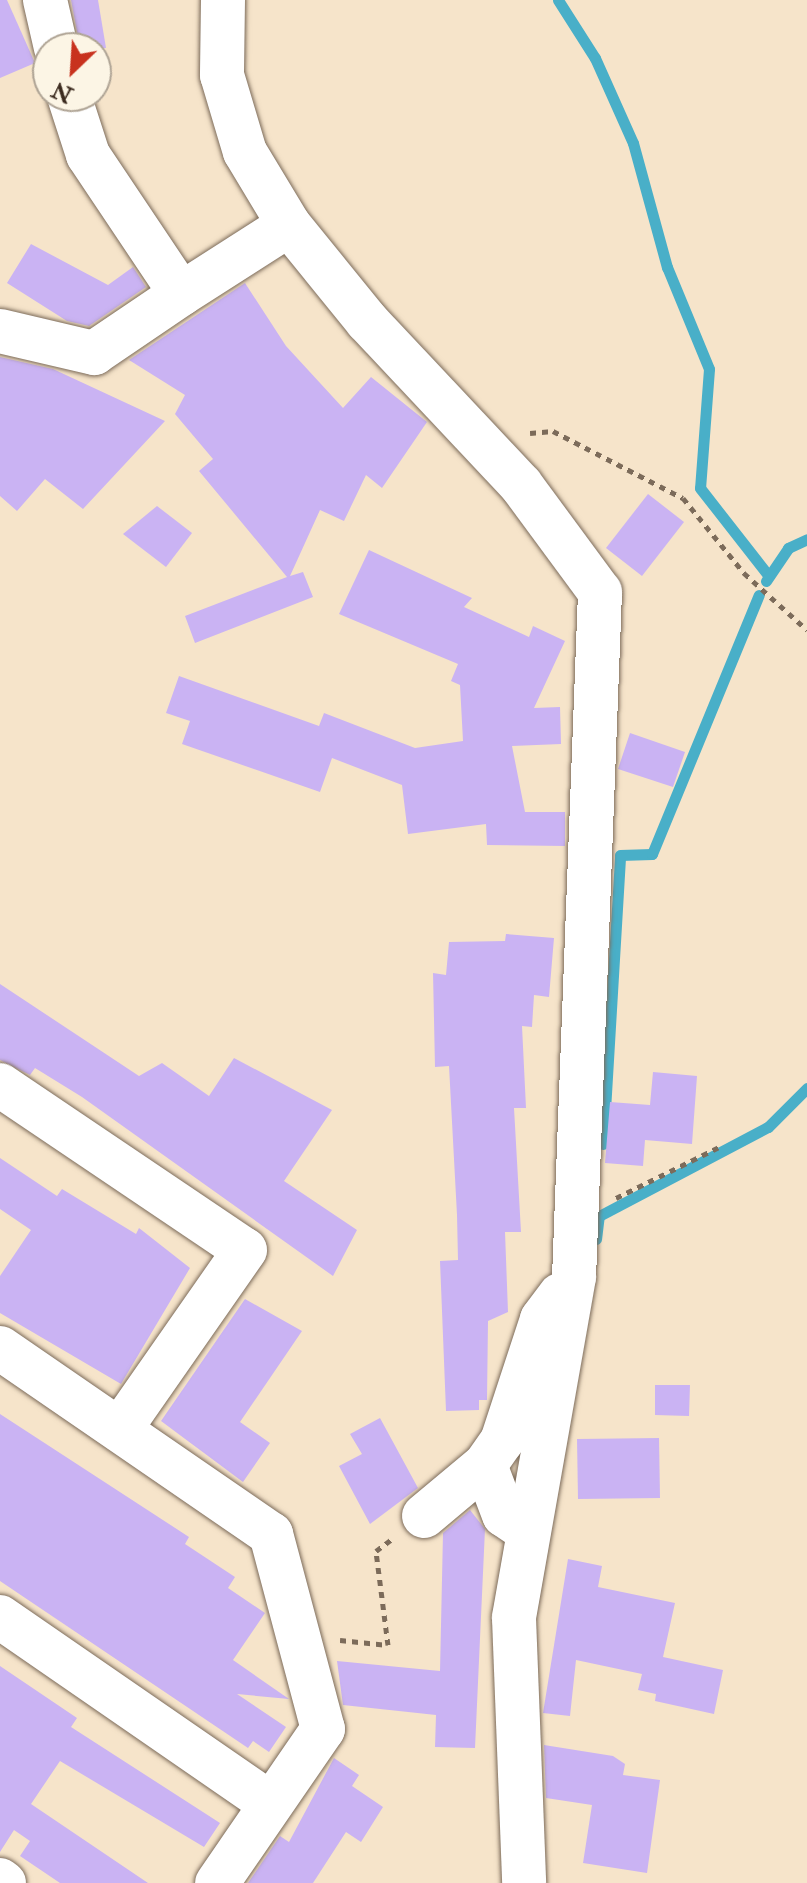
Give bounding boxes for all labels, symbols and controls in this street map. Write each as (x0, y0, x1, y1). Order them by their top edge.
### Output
north arrow (32, 32, 112, 112)
text: N (48, 75, 78, 109)

